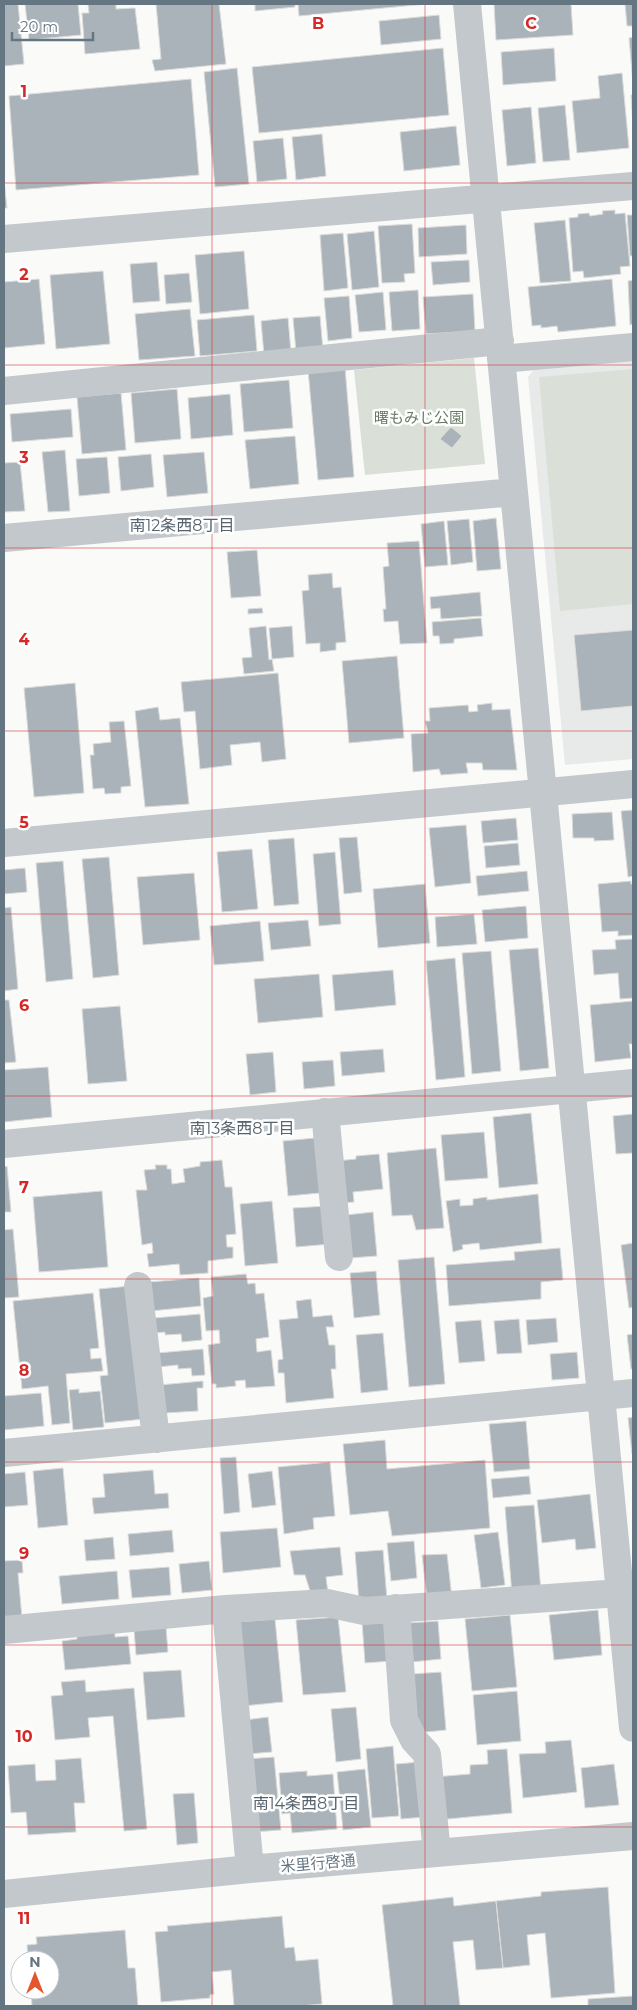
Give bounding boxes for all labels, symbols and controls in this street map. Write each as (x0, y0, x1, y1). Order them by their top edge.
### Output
scale bar (12, 10, 94, 42)
text: B (312, 14, 324, 33)
text: C (525, 14, 537, 33)
text: 20 m (20, 17, 58, 36)
text: 1 (21, 82, 27, 101)
text: 2 (19, 265, 29, 284)
park label: 曙もみじ公園 (374, 408, 464, 427)
text: 3 (18, 448, 29, 467)
district label: 南12条西8丁目 (129, 516, 235, 535)
text: 4 (18, 630, 30, 649)
text: 5 (19, 813, 29, 832)
text: 6 (19, 996, 29, 1015)
district label: 南13条西8丁目 (189, 1119, 295, 1138)
text: 7 (19, 1178, 29, 1197)
text: 8 (19, 1361, 29, 1380)
text: 9 (19, 1544, 29, 1563)
text: 10 (15, 1727, 33, 1746)
district label: 南14条西8丁目 (253, 1794, 359, 1813)
street label: 米里行啓通 (280, 1850, 356, 1876)
text: 11 (18, 1909, 30, 1928)
north arrow (10, 1950, 60, 2000)
text: N (29, 1953, 41, 1971)

